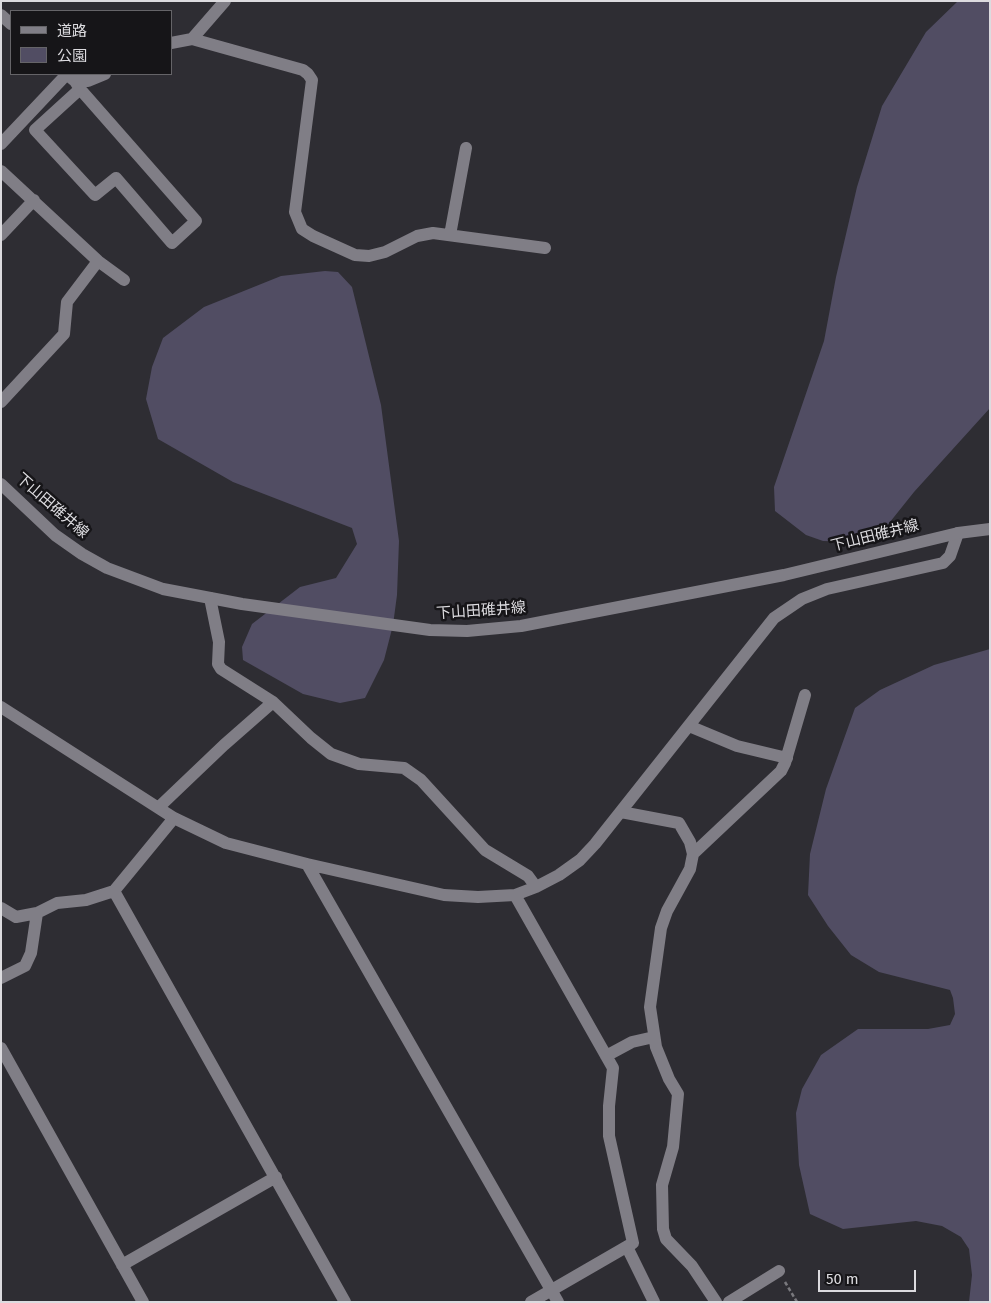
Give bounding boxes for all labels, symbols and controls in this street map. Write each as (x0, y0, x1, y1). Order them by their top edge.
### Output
legend (10, 10, 172, 75)
text: 道路 (57, 22, 87, 40)
text: 公園 (57, 47, 87, 65)
street label: 下山田碓井線 (12, 470, 92, 542)
street label: 下山田碓井線 (829, 516, 921, 556)
street label: 下山田碓井線 (435, 599, 527, 623)
scale bar (821, 1260, 918, 1292)
text: 50 m (826, 1270, 859, 1288)

